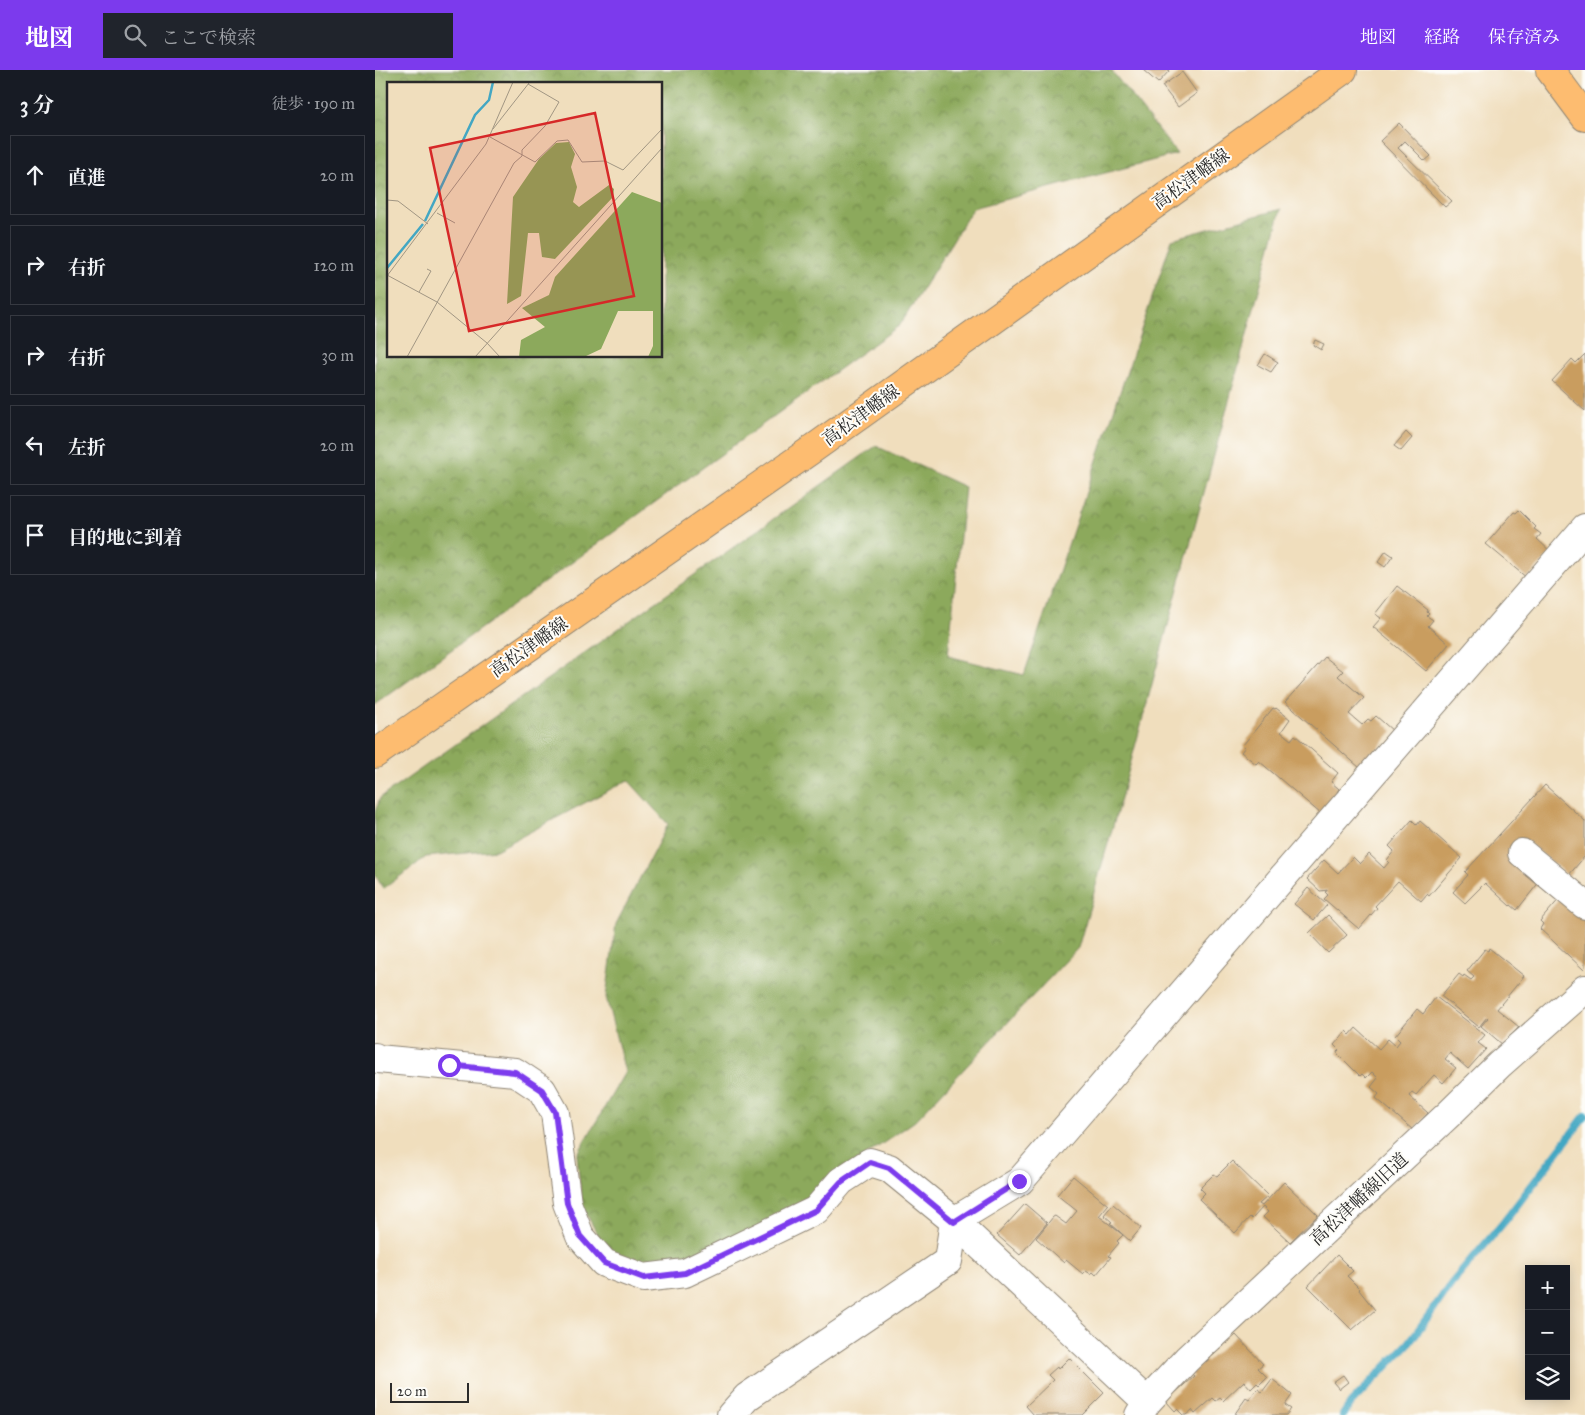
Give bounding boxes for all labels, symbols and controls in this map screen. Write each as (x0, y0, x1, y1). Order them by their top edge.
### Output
search box (103, 13, 453, 58)
icon: search (121, 21, 149, 49)
text: 地図 (25, 23, 73, 53)
text: ここで検索 (161, 26, 256, 49)
text: 地図 (1360, 26, 1396, 48)
text: 経路 (1424, 26, 1460, 48)
text: 保存済み (1488, 26, 1560, 48)
inset map (387, 82, 663, 358)
text: 3 分 (20, 92, 54, 118)
text: 徒歩 · 190 m (272, 94, 355, 113)
street label: 高松津幡線 (1148, 144, 1234, 214)
icon: ahead (21, 161, 49, 189)
text: 直進 (68, 166, 106, 189)
text: 20 m (320, 166, 354, 185)
icon: right (21, 251, 49, 279)
text: 右折 (68, 256, 106, 279)
text: 120 m (314, 256, 354, 275)
icon: right (21, 341, 49, 369)
text: 右折 (68, 346, 106, 369)
text: 30 m (321, 346, 354, 365)
street label: 高松津幡線 (818, 380, 904, 450)
icon: left (21, 431, 49, 459)
text: 左折 (68, 436, 106, 459)
text: 20 m (320, 436, 354, 455)
icon: arrive (21, 521, 49, 549)
text: 目的地に到着 (68, 526, 182, 549)
street label: 高松津幡線 (486, 612, 572, 682)
route start (438, 1054, 461, 1077)
street label: 高松津幡線旧道 (1305, 1148, 1413, 1250)
route end (1008, 1170, 1031, 1193)
map controls (1525, 1265, 1570, 1400)
button: + (1525, 1265, 1570, 1310)
button: − (1525, 1310, 1570, 1355)
button: layers (1525, 1355, 1570, 1400)
scale bar (390, 1380, 469, 1403)
text: 20 m (397, 1383, 427, 1400)

